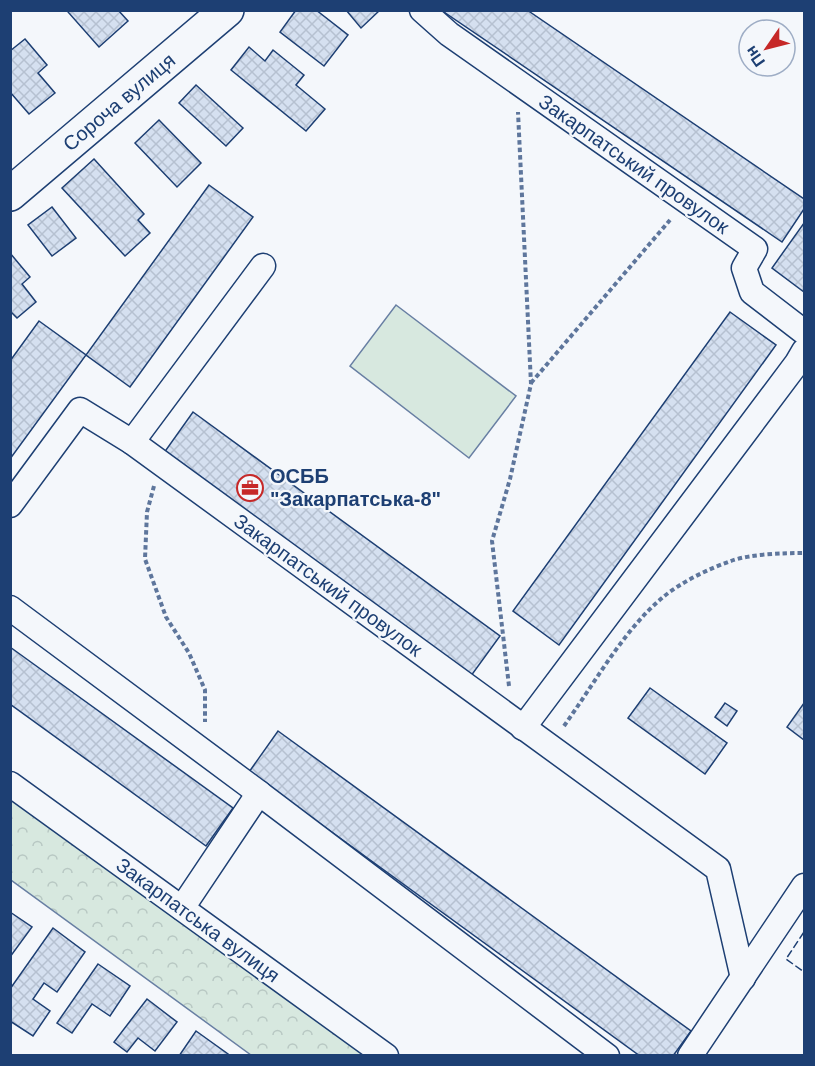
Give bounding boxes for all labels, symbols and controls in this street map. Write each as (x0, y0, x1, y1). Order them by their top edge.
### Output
north arrow (737, 18, 797, 78)
text: Пн (742, 43, 768, 70)
street label: Сороча вулиця (59, 49, 179, 155)
street label: Закарпатський провулок (535, 90, 733, 238)
place label: ОСББ "Закарпатська-8" (270, 465, 441, 510)
office icon: ОСББ "Закарпатська-8" (235, 473, 265, 503)
street label: Закарпатський провулок (230, 509, 426, 661)
street label: Закарпатська вулиця (112, 853, 284, 987)

